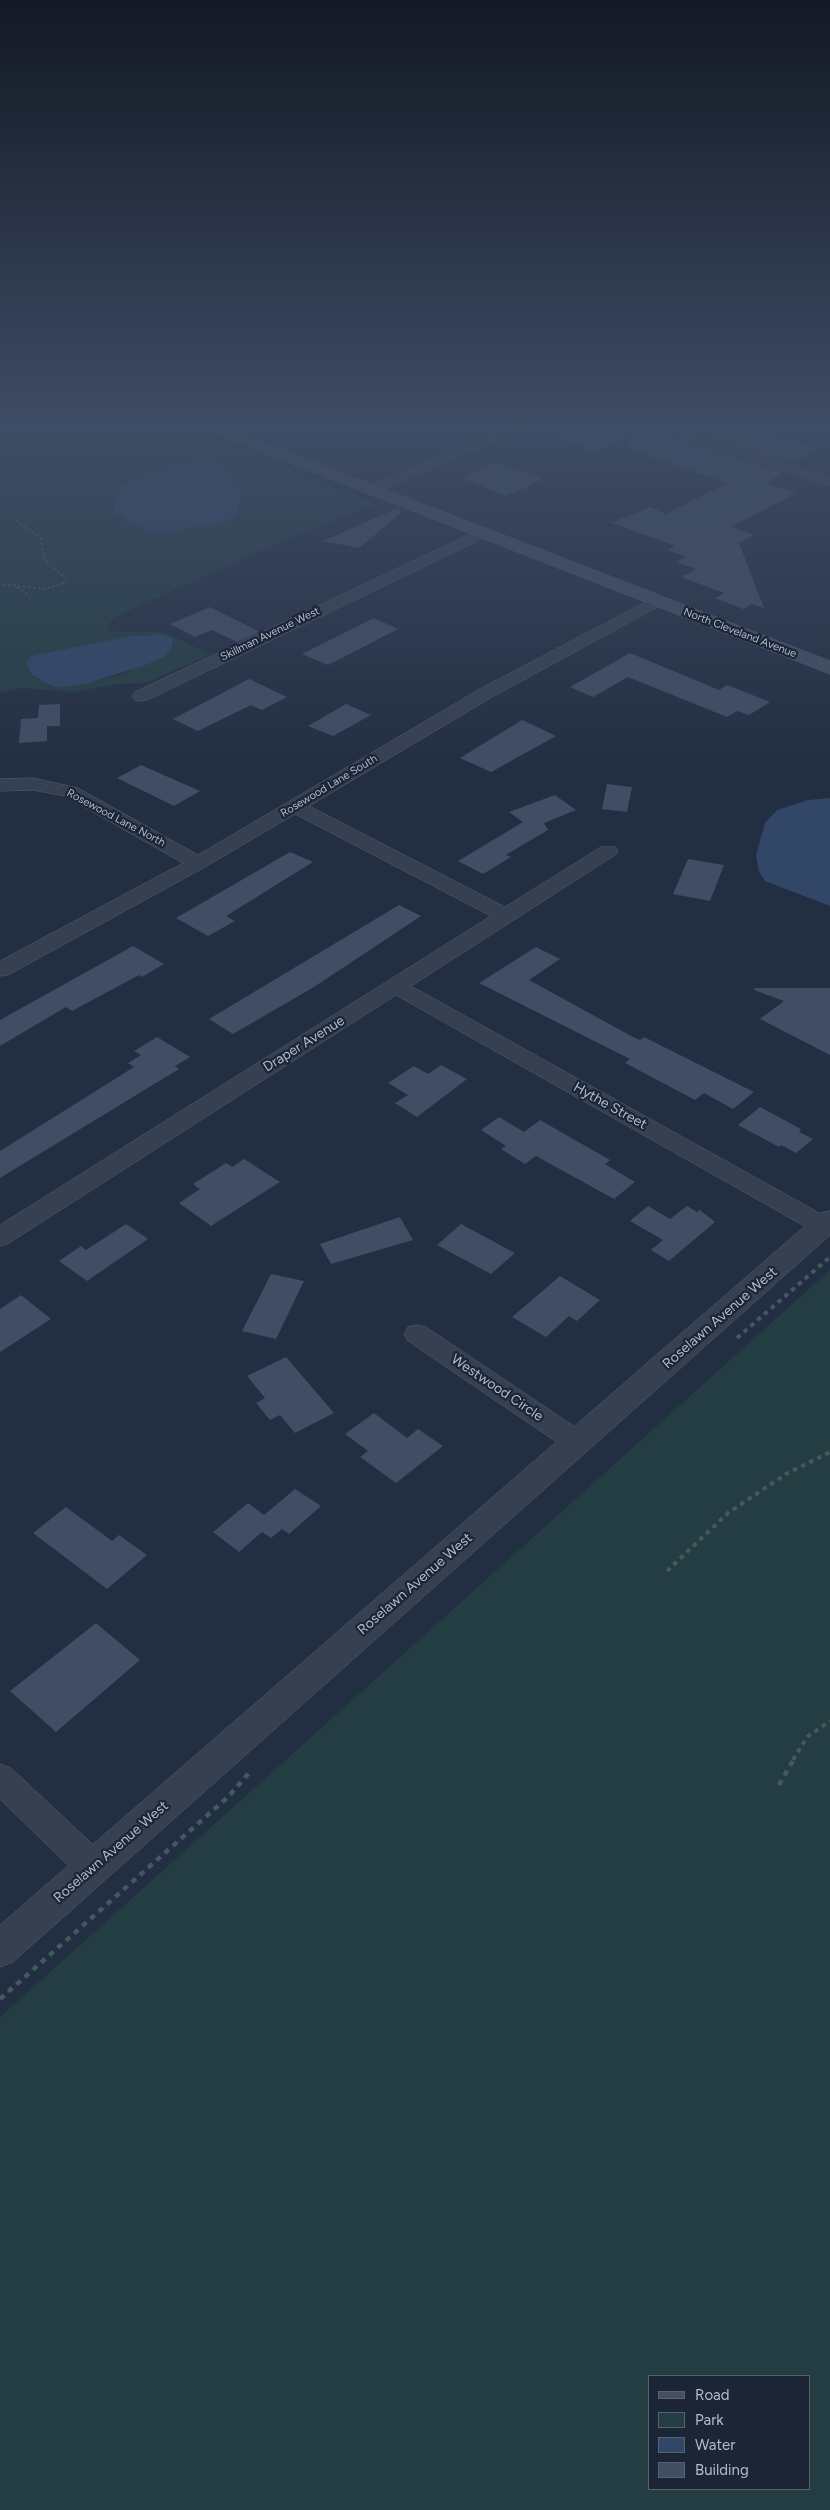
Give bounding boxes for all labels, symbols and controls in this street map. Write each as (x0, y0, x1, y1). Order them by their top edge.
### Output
street label: Skillman Avenue West (218, 604, 322, 664)
street label: North Cleveland Avenue (682, 605, 798, 661)
street label: Rosewood Lane South (278, 752, 380, 820)
street label: Rosewood Lane North (64, 786, 168, 850)
street label: Draper Avenue (260, 1012, 348, 1076)
street label: Hythe Street (570, 1079, 650, 1133)
street label: Roselawn Avenue West (659, 1264, 781, 1372)
street label: Westwood Circle (448, 1351, 546, 1425)
street label: Roselawn Avenue West (354, 1530, 476, 1638)
street label: Roselawn Avenue West (50, 1798, 172, 1906)
legend (648, 2375, 810, 2490)
text: Road (695, 2386, 730, 2404)
text: Park (695, 2411, 724, 2429)
text: Water (695, 2436, 735, 2454)
text: Building (695, 2461, 749, 2479)

